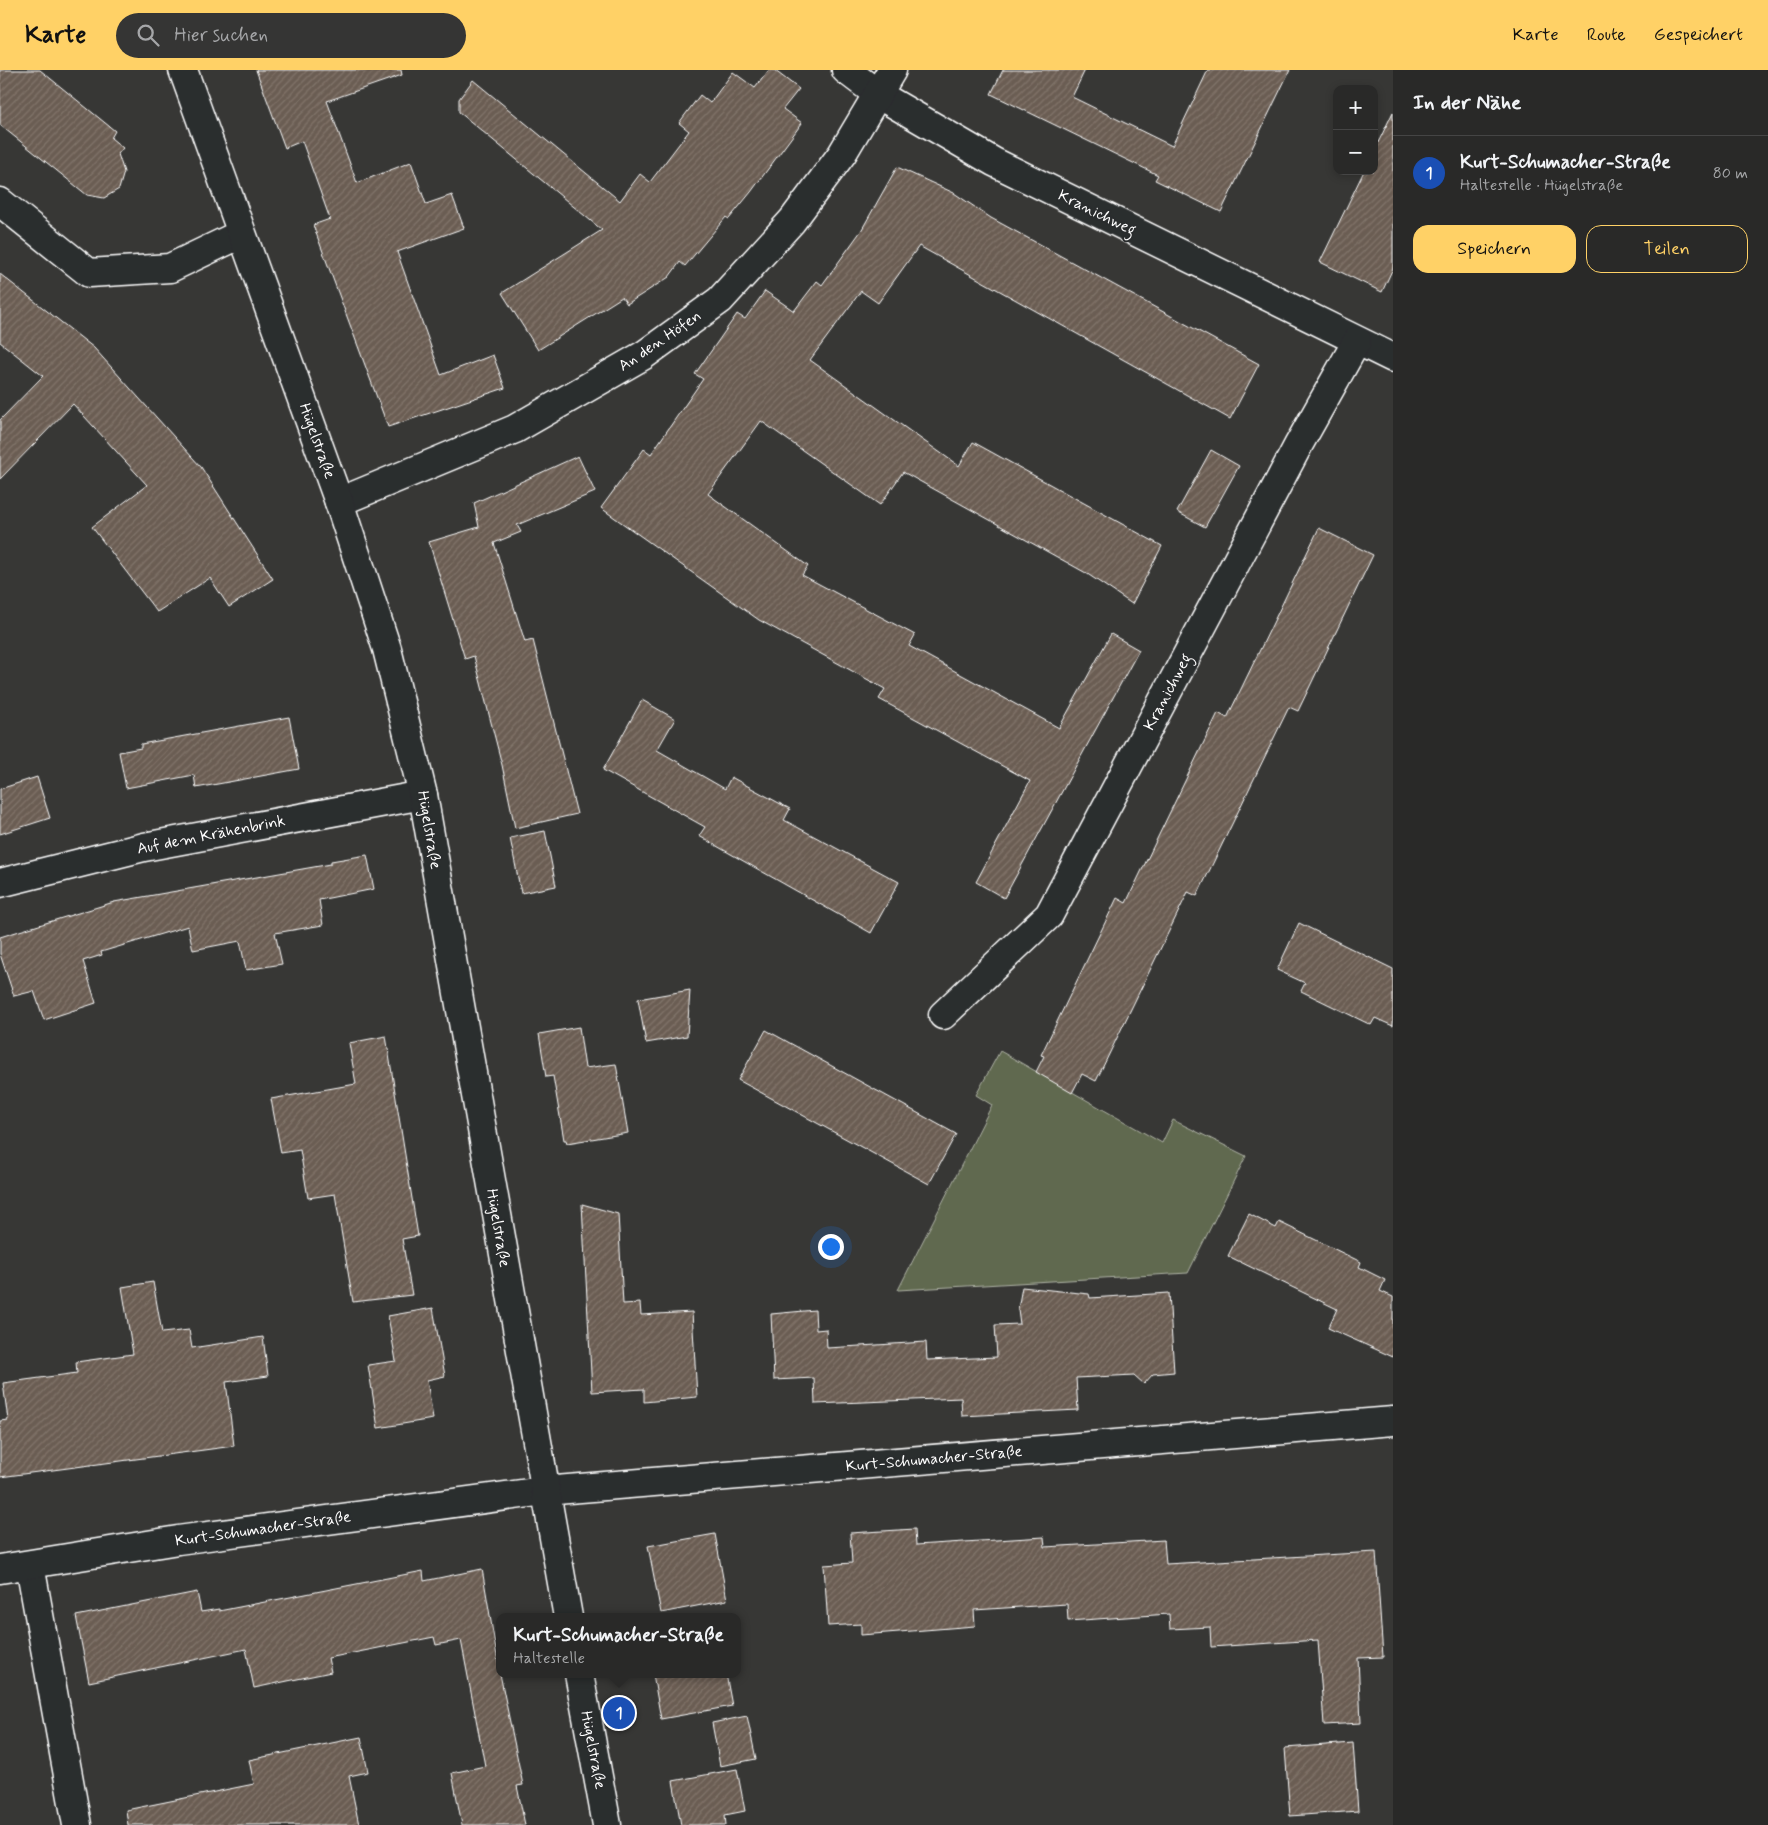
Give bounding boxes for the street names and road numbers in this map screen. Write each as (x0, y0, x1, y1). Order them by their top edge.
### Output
street label: Kranichweg (1054, 185, 1140, 242)
street label: An den Höfen (614, 305, 706, 377)
street label: Hügelstraße (294, 400, 340, 482)
street label: Kranichweg (1139, 650, 1198, 735)
street label: Hügelstraße (412, 789, 446, 871)
street label: Auf dem Krähenbrink (135, 810, 287, 860)
street label: Hügelstraße (481, 1187, 515, 1269)
street label: Kurt-Schumacher-Straße (845, 1441, 1023, 1477)
street label: Kurt-Schumacher-Straße (174, 1506, 352, 1552)
street label: Hügelstraße (575, 1709, 611, 1791)

